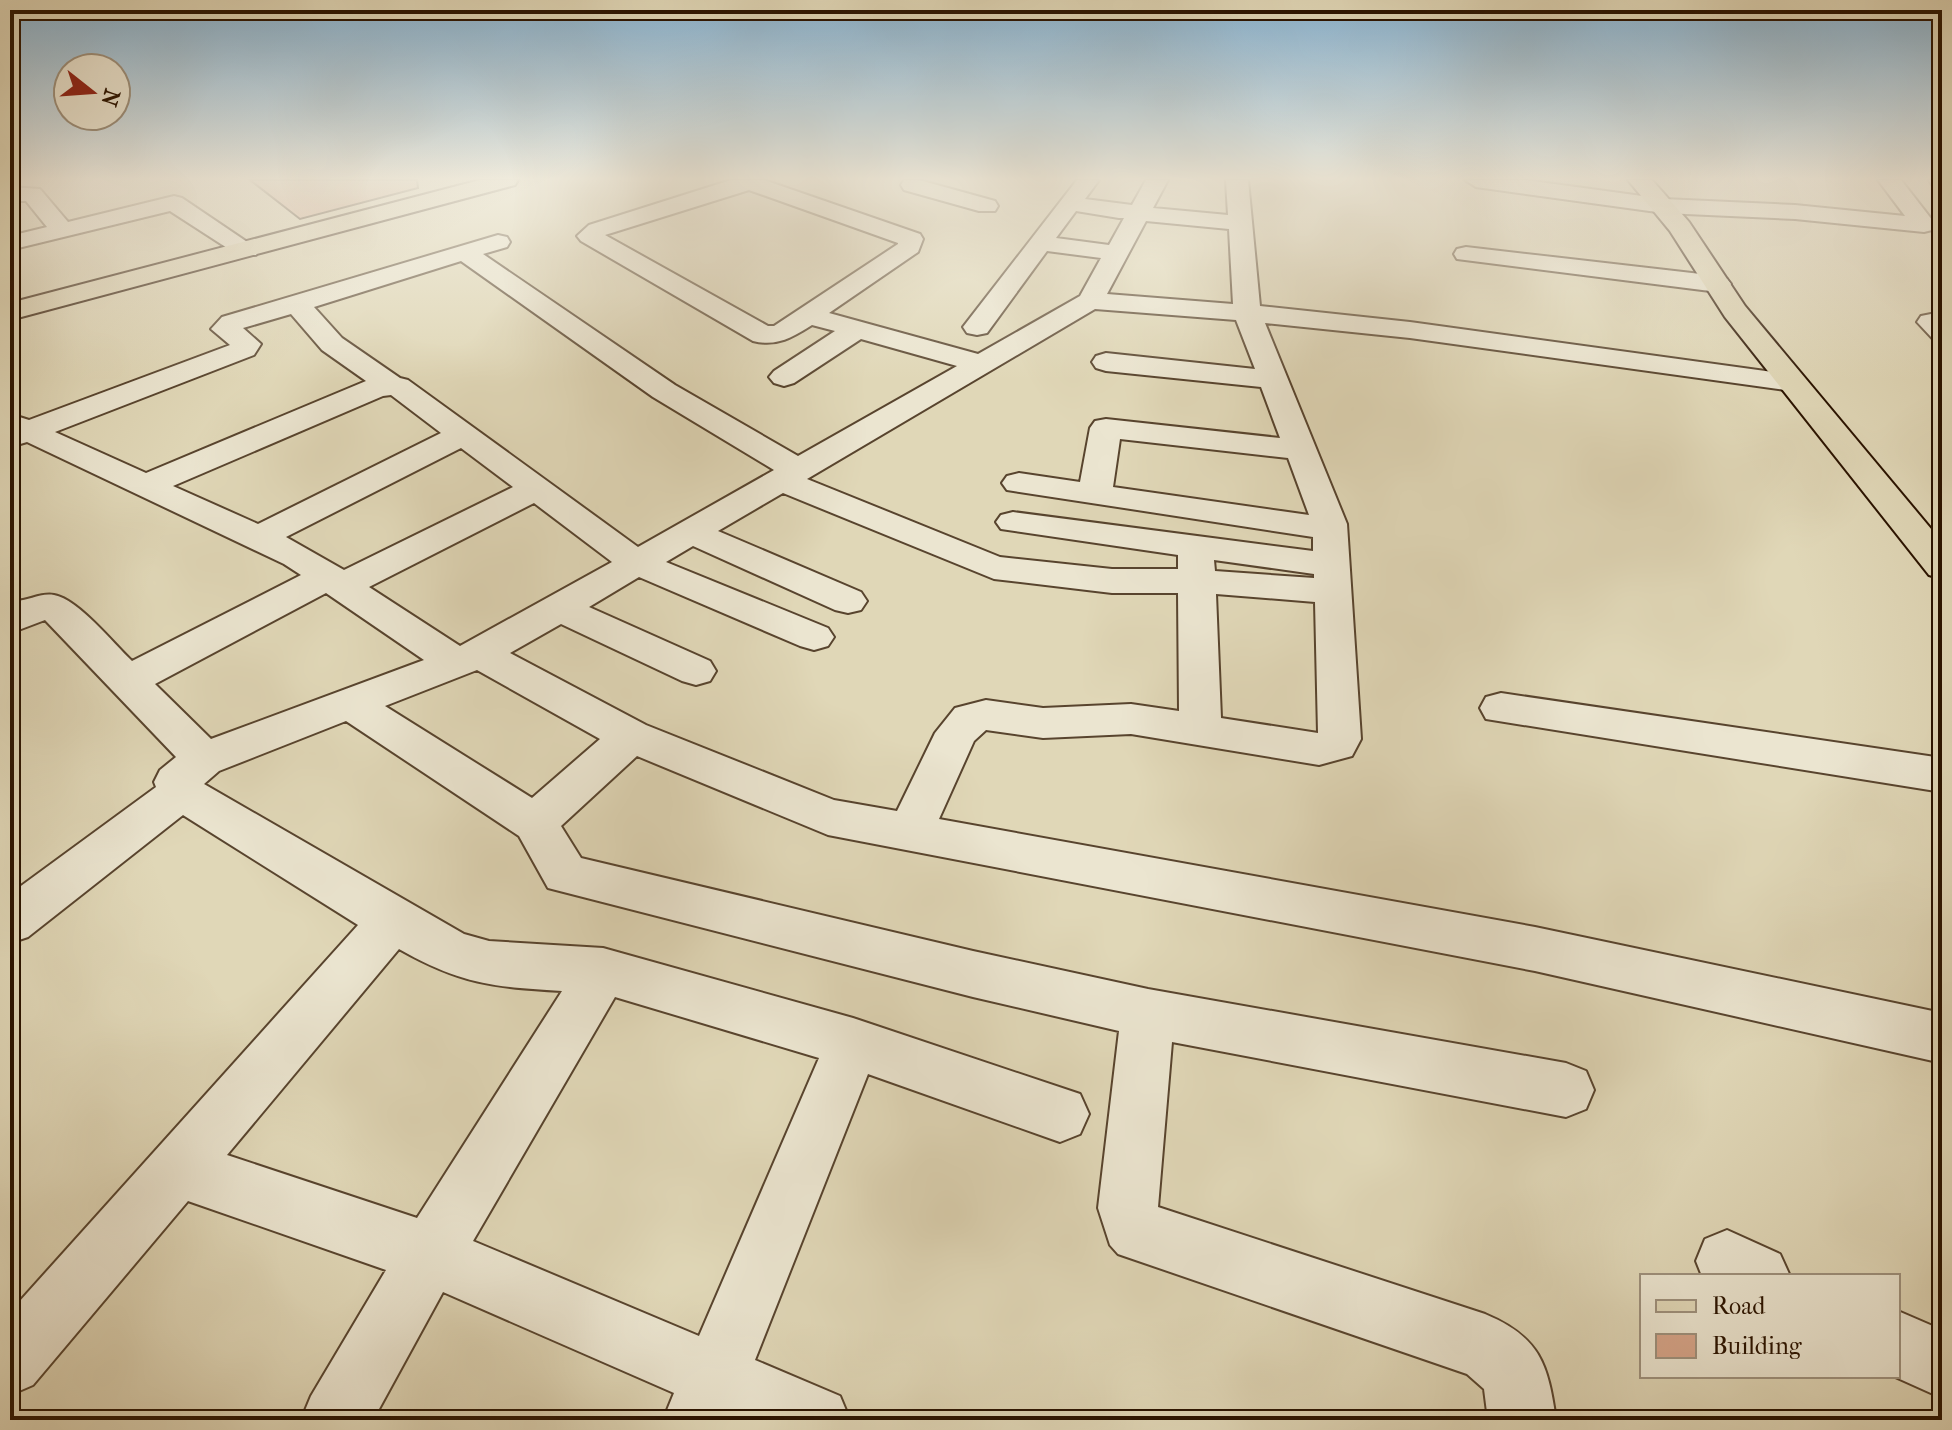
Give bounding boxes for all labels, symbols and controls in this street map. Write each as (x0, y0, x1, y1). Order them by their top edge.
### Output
north arrow (52, 52, 132, 132)
text: N (95, 86, 125, 110)
legend (1640, 1274, 1900, 1378)
text: Road (1712, 1292, 1766, 1320)
text: Building (1712, 1332, 1803, 1360)

